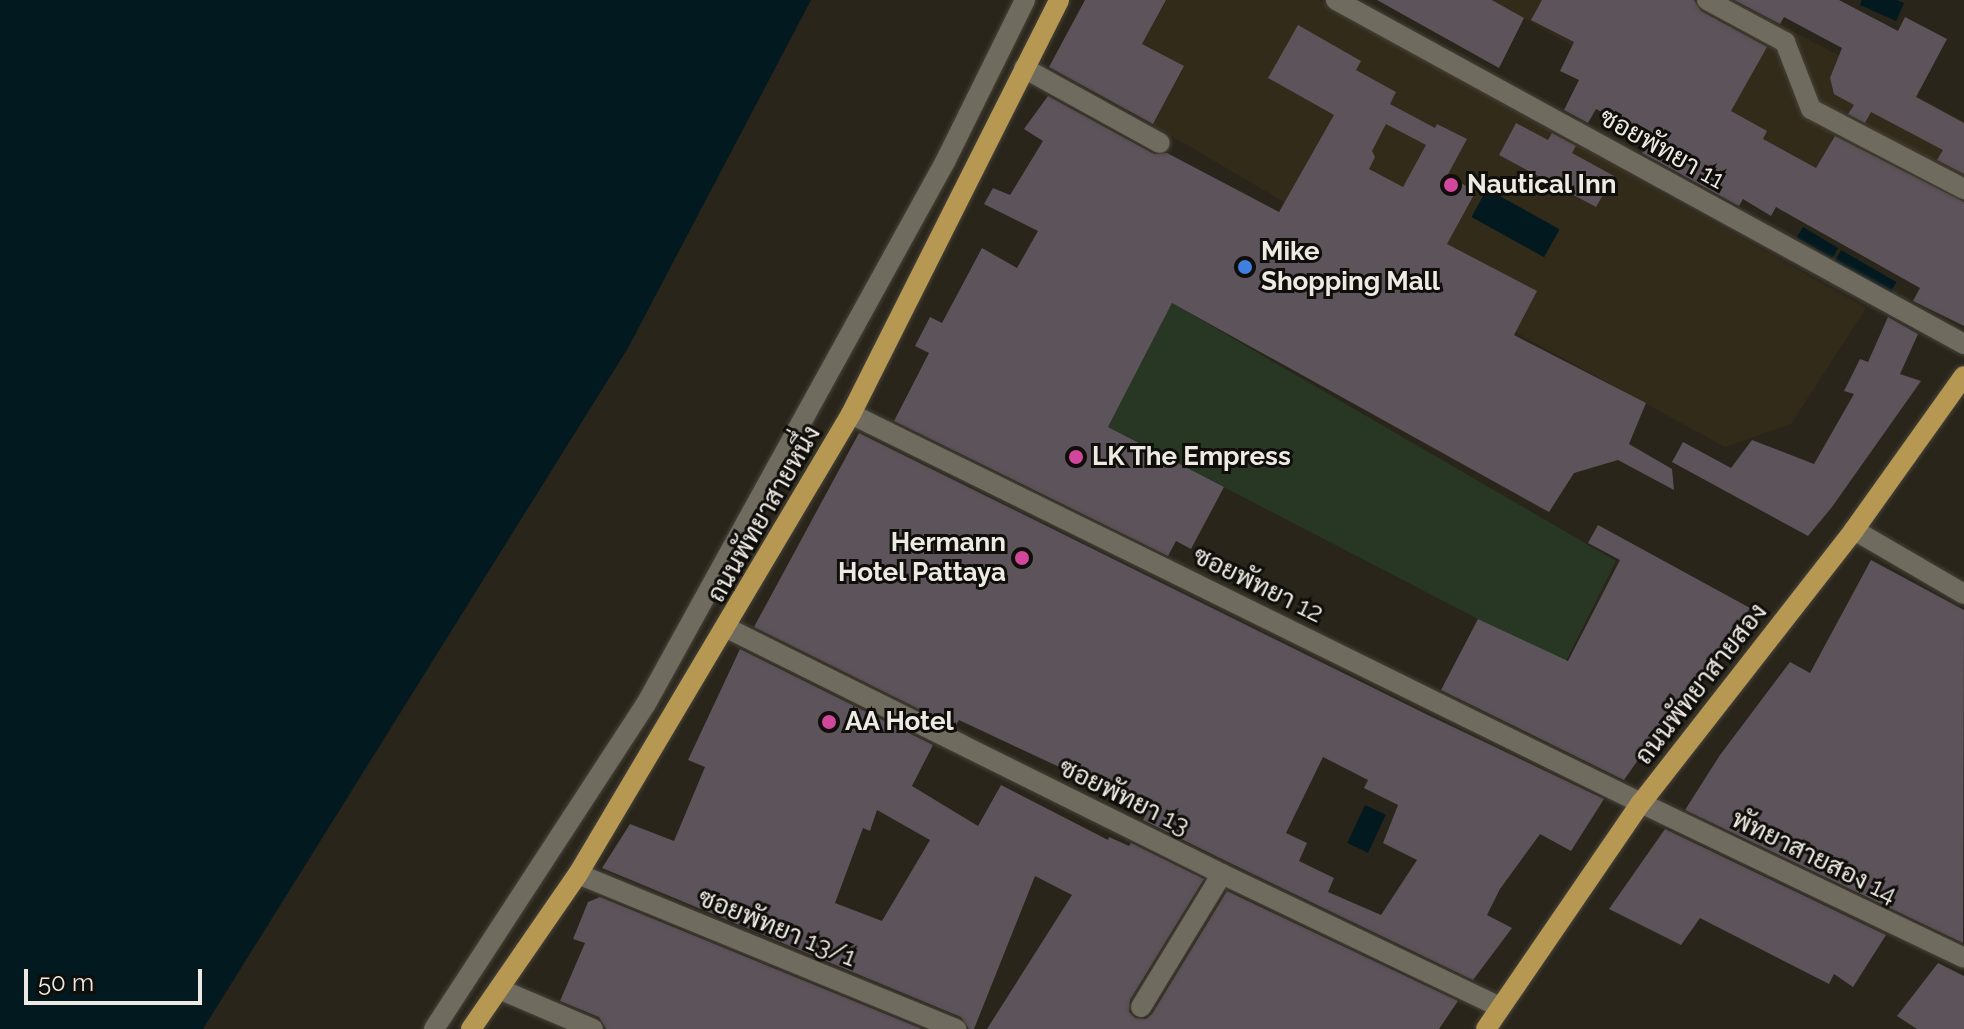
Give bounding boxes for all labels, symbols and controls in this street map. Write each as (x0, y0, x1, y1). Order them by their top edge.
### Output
street label: ซอยพัทยา 11 (1594, 102, 1730, 196)
place label: Nautical Inn (1467, 169, 1617, 201)
marker: Nautical Inn (1442, 176, 1460, 194)
place label: Mike Shopping Mall (1261, 236, 1440, 298)
marker: Mike Shopping Mall (1236, 258, 1254, 276)
street label: ถนนพัทยาสายหนึ่ง (701, 420, 827, 608)
place label: LK The Empress (1092, 441, 1292, 473)
marker: LK The Empress (1067, 448, 1085, 466)
place label: Hermann Hotel Pattaya (837, 527, 1006, 588)
street label: ซอยพัทยา 12 (1188, 540, 1328, 630)
marker: Hermann Hotel Pattaya (1013, 549, 1031, 567)
street label: ถนนพัทยาสายสอง (1628, 597, 1774, 771)
place label: AA Hotel (845, 706, 954, 738)
marker: AA Hotel (820, 713, 838, 731)
street label: ซอยพัทยา 13 (1054, 752, 1194, 842)
street label: พัทยาสายสอง 14 (1726, 804, 1902, 910)
street label: ซอยพัทยา 13/1 (694, 882, 860, 974)
scale bar (28, 953, 206, 1003)
text: 50 m (38, 968, 94, 997)

